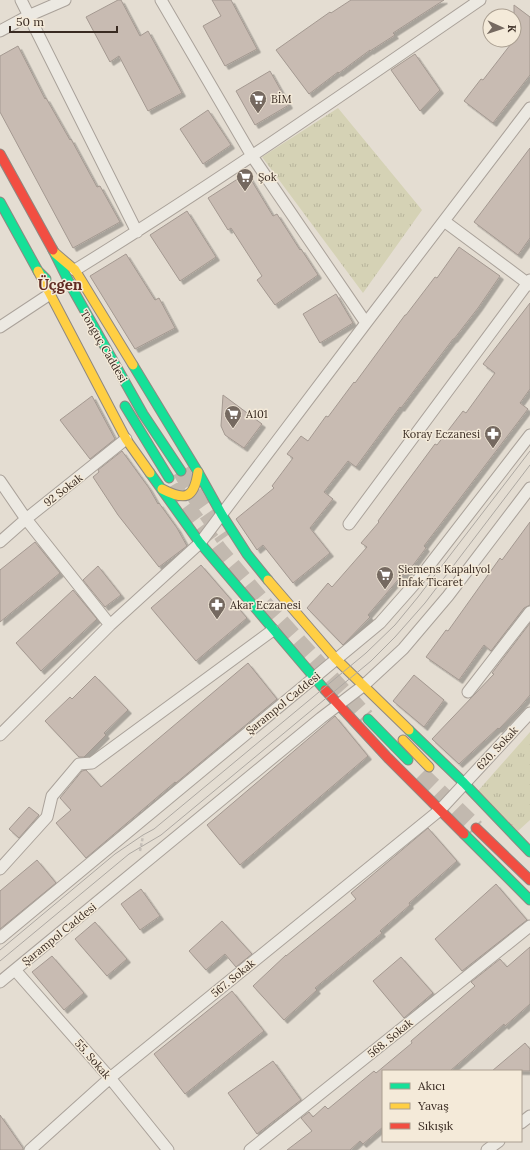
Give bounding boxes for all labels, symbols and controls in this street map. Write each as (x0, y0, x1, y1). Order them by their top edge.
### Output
scale bar (10, 8, 117, 34)
north arrow (482, 8, 522, 48)
text: 50 m (16, 14, 44, 29)
text: K (505, 24, 519, 33)
supermarket icon: BİM (248, 89, 268, 114)
place label: BİM (271, 91, 292, 106)
supermarket icon: Şok (235, 167, 255, 192)
place label: Şok (258, 170, 277, 184)
district label: Üçgen (38, 275, 83, 294)
street label: Tonguç Caddesi (78, 307, 130, 385)
supermarket icon: A101 (223, 404, 243, 429)
place label: A101 (245, 407, 268, 421)
pharmacy icon: Koray Eczanesi (483, 424, 503, 449)
place label: Koray Eczanesi (403, 427, 480, 441)
street label: 92 Sokak (41, 470, 85, 509)
place label: Siemens Kapalıyol İnfak Ticaret (398, 562, 490, 589)
supermarket icon: Siemens Kapalıyol İnfak Ticaret (375, 565, 395, 590)
pharmacy icon: Akar Eczanesi (207, 595, 227, 620)
place label: Akar Eczanesi (229, 598, 301, 612)
street label: Şarampol Caddesi (243, 669, 323, 737)
street label: 620. Sokak (473, 723, 521, 773)
street label: Şarampol Caddesi (19, 900, 99, 968)
street label: 567. Sokak (208, 956, 258, 1000)
street label: 568. Sokak (364, 1015, 416, 1061)
street label: 55. Sokak (72, 1036, 114, 1082)
legend (382, 1070, 522, 1142)
text: Akıcı (417, 1078, 445, 1093)
text: Yavaş (417, 1098, 449, 1113)
text: Sıkışık (418, 1118, 454, 1133)

